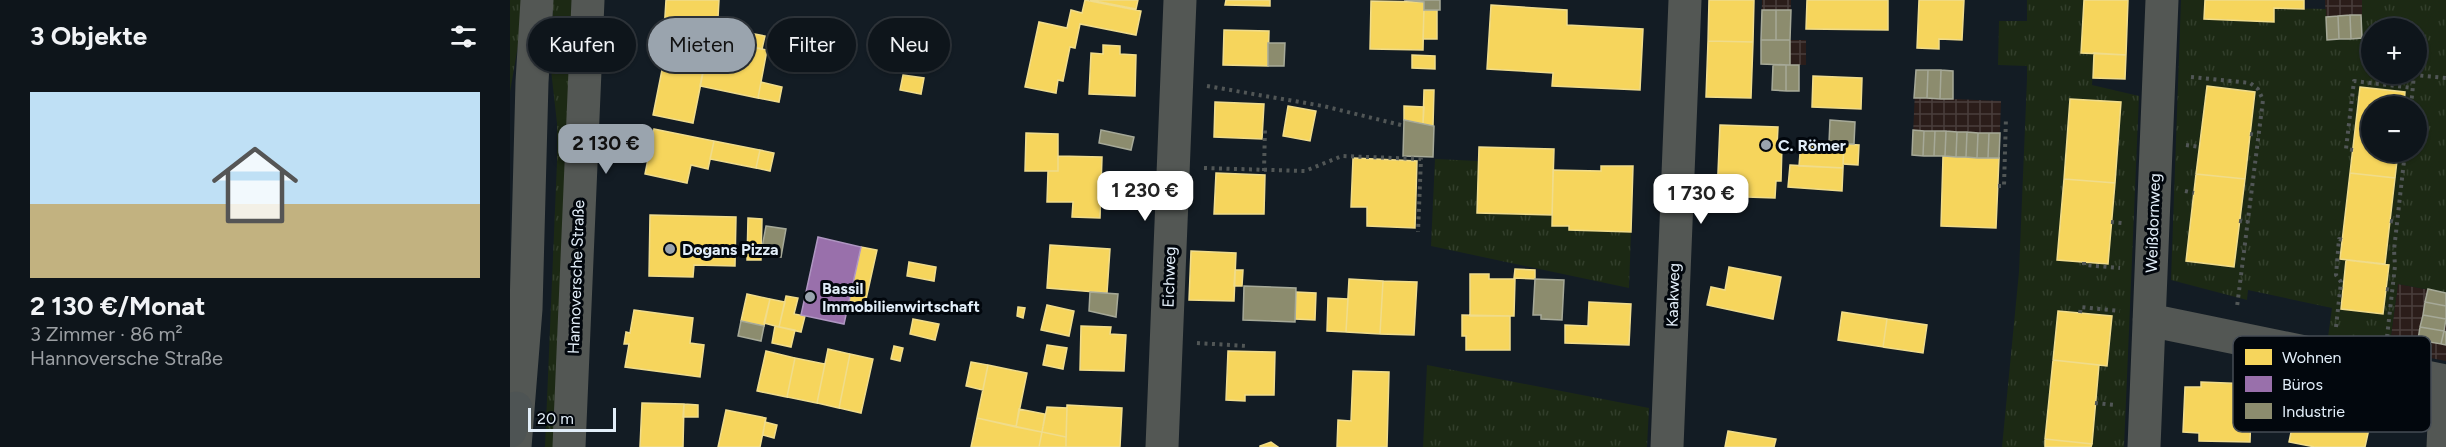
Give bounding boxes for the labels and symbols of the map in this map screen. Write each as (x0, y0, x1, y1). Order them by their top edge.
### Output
pin: 2 130 € (551, 124, 661, 175)
place label: C. Römer (1778, 136, 1846, 155)
marker: C. Römer (1759, 138, 1773, 152)
pin: 1 230 € (1090, 171, 1200, 222)
street label: Weißdornweg (2142, 173, 2164, 273)
pin: 1 730 € (1646, 174, 1756, 225)
street label: Hannoversche Straße (564, 199, 588, 354)
place label: Dogans Pizza (682, 240, 779, 259)
marker: Dogans Pizza (663, 242, 677, 256)
street label: Eichweg (1158, 246, 1180, 308)
street label: Kaakweg (1662, 263, 1684, 327)
place label: Bassil Immobilienwirtschaft (822, 279, 980, 316)
marker: Bassil Immobilienwirtschaft (803, 290, 817, 304)
legend (2233, 336, 2431, 432)
text: Wohnen (2282, 348, 2342, 367)
text: Büros (2282, 375, 2323, 394)
text: Industrie (2282, 402, 2345, 421)
scale bar (528, 405, 616, 432)

